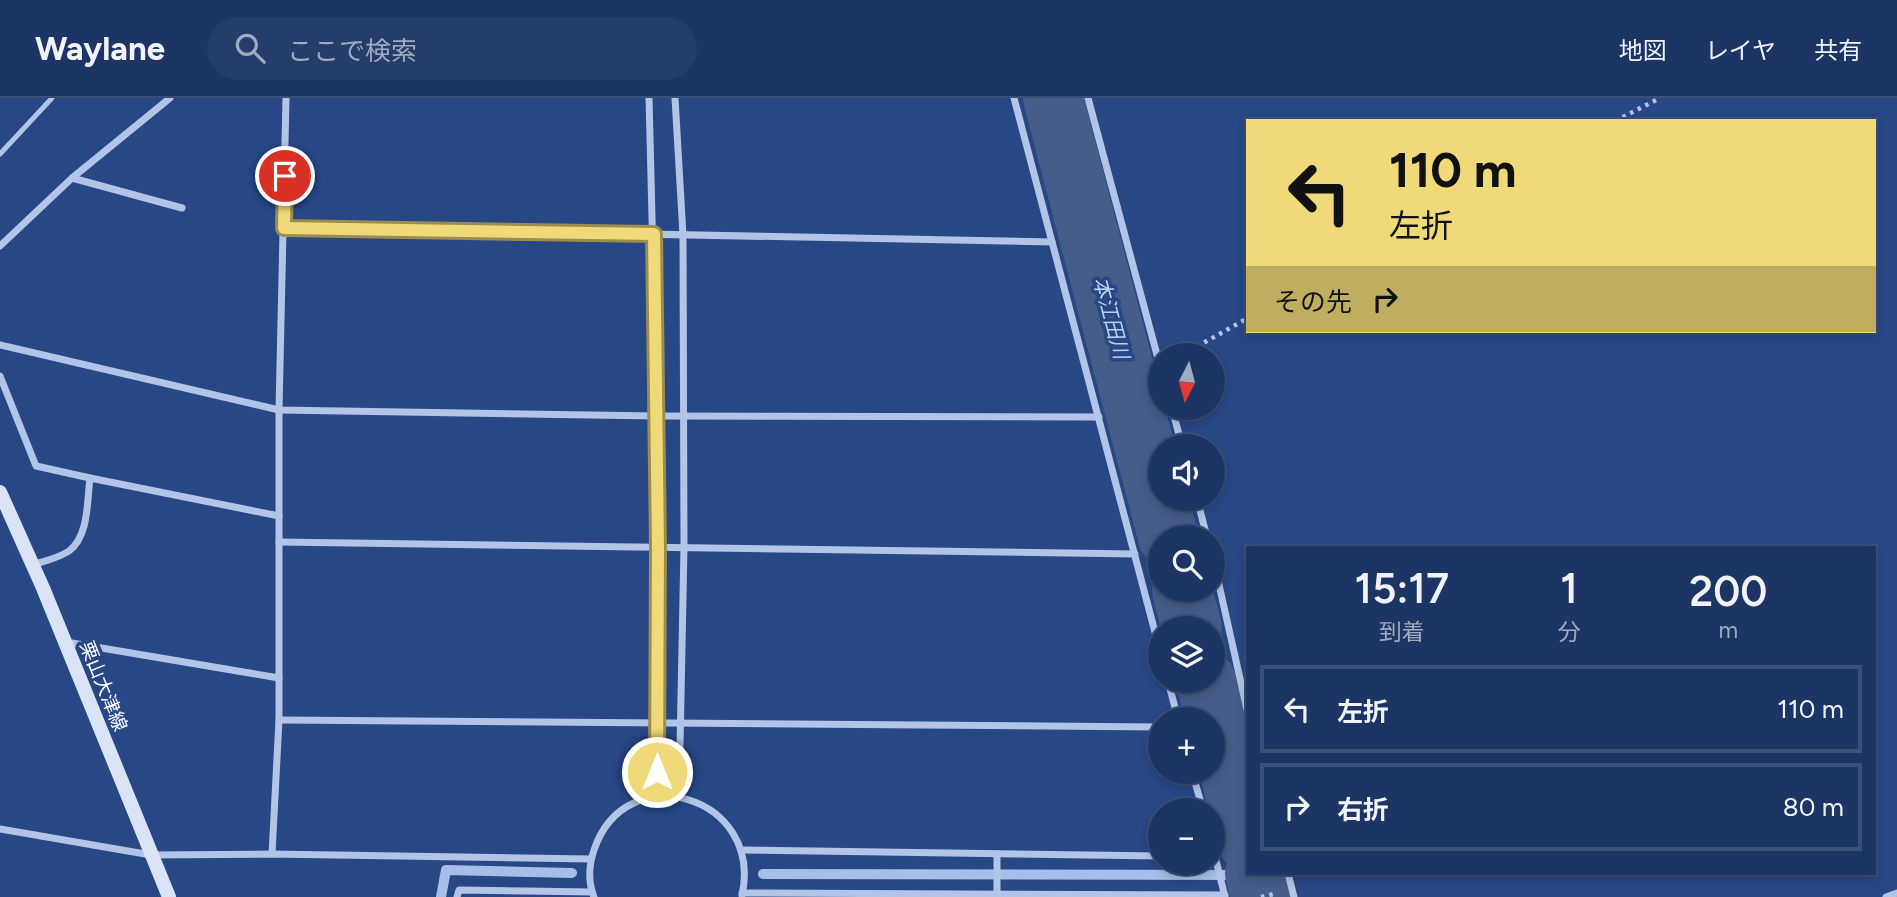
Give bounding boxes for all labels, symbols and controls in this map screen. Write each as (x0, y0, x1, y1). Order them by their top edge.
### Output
search box (207, 17, 697, 80)
text: Waylane (35, 29, 165, 68)
icon: search (231, 29, 269, 67)
text: ここで検索 (287, 35, 417, 67)
text: 地図 (1619, 36, 1667, 65)
text: レイヤ (1705, 36, 1776, 65)
text: 共有 (1814, 36, 1862, 65)
text: 110 m (1389, 140, 1517, 199)
pin (255, 146, 315, 206)
icon: left (1274, 147, 1365, 238)
icon: arrive (266, 157, 304, 195)
text: 左折 (1389, 207, 1453, 245)
water label: 本江田川 (1089, 274, 1135, 364)
icon: right (1366, 280, 1404, 318)
text: その先 (1274, 286, 1352, 318)
north arrow (1148, 343, 1225, 420)
map controls (1148, 343, 1225, 875)
button: sound (1148, 434, 1225, 511)
button: search (1148, 525, 1225, 602)
text: 15:17 (1355, 563, 1449, 614)
text: 1 (1560, 563, 1578, 614)
text: 200 (1689, 566, 1767, 617)
button: layers (1148, 616, 1225, 693)
text: m (1718, 616, 1738, 644)
text: 到着 (1379, 618, 1425, 646)
text: 分 (1558, 618, 1581, 646)
street label: 栗山大津線 (75, 638, 132, 735)
icon: left (1278, 690, 1316, 728)
text: 110 m (1777, 693, 1844, 725)
text: 左折 (1337, 696, 1389, 728)
button: + (1148, 707, 1225, 784)
position arrow (620, 735, 694, 809)
icon: right (1278, 788, 1316, 826)
text: 80 m (1783, 791, 1844, 823)
text: 右折 (1337, 794, 1389, 826)
button: − (1148, 798, 1225, 875)

